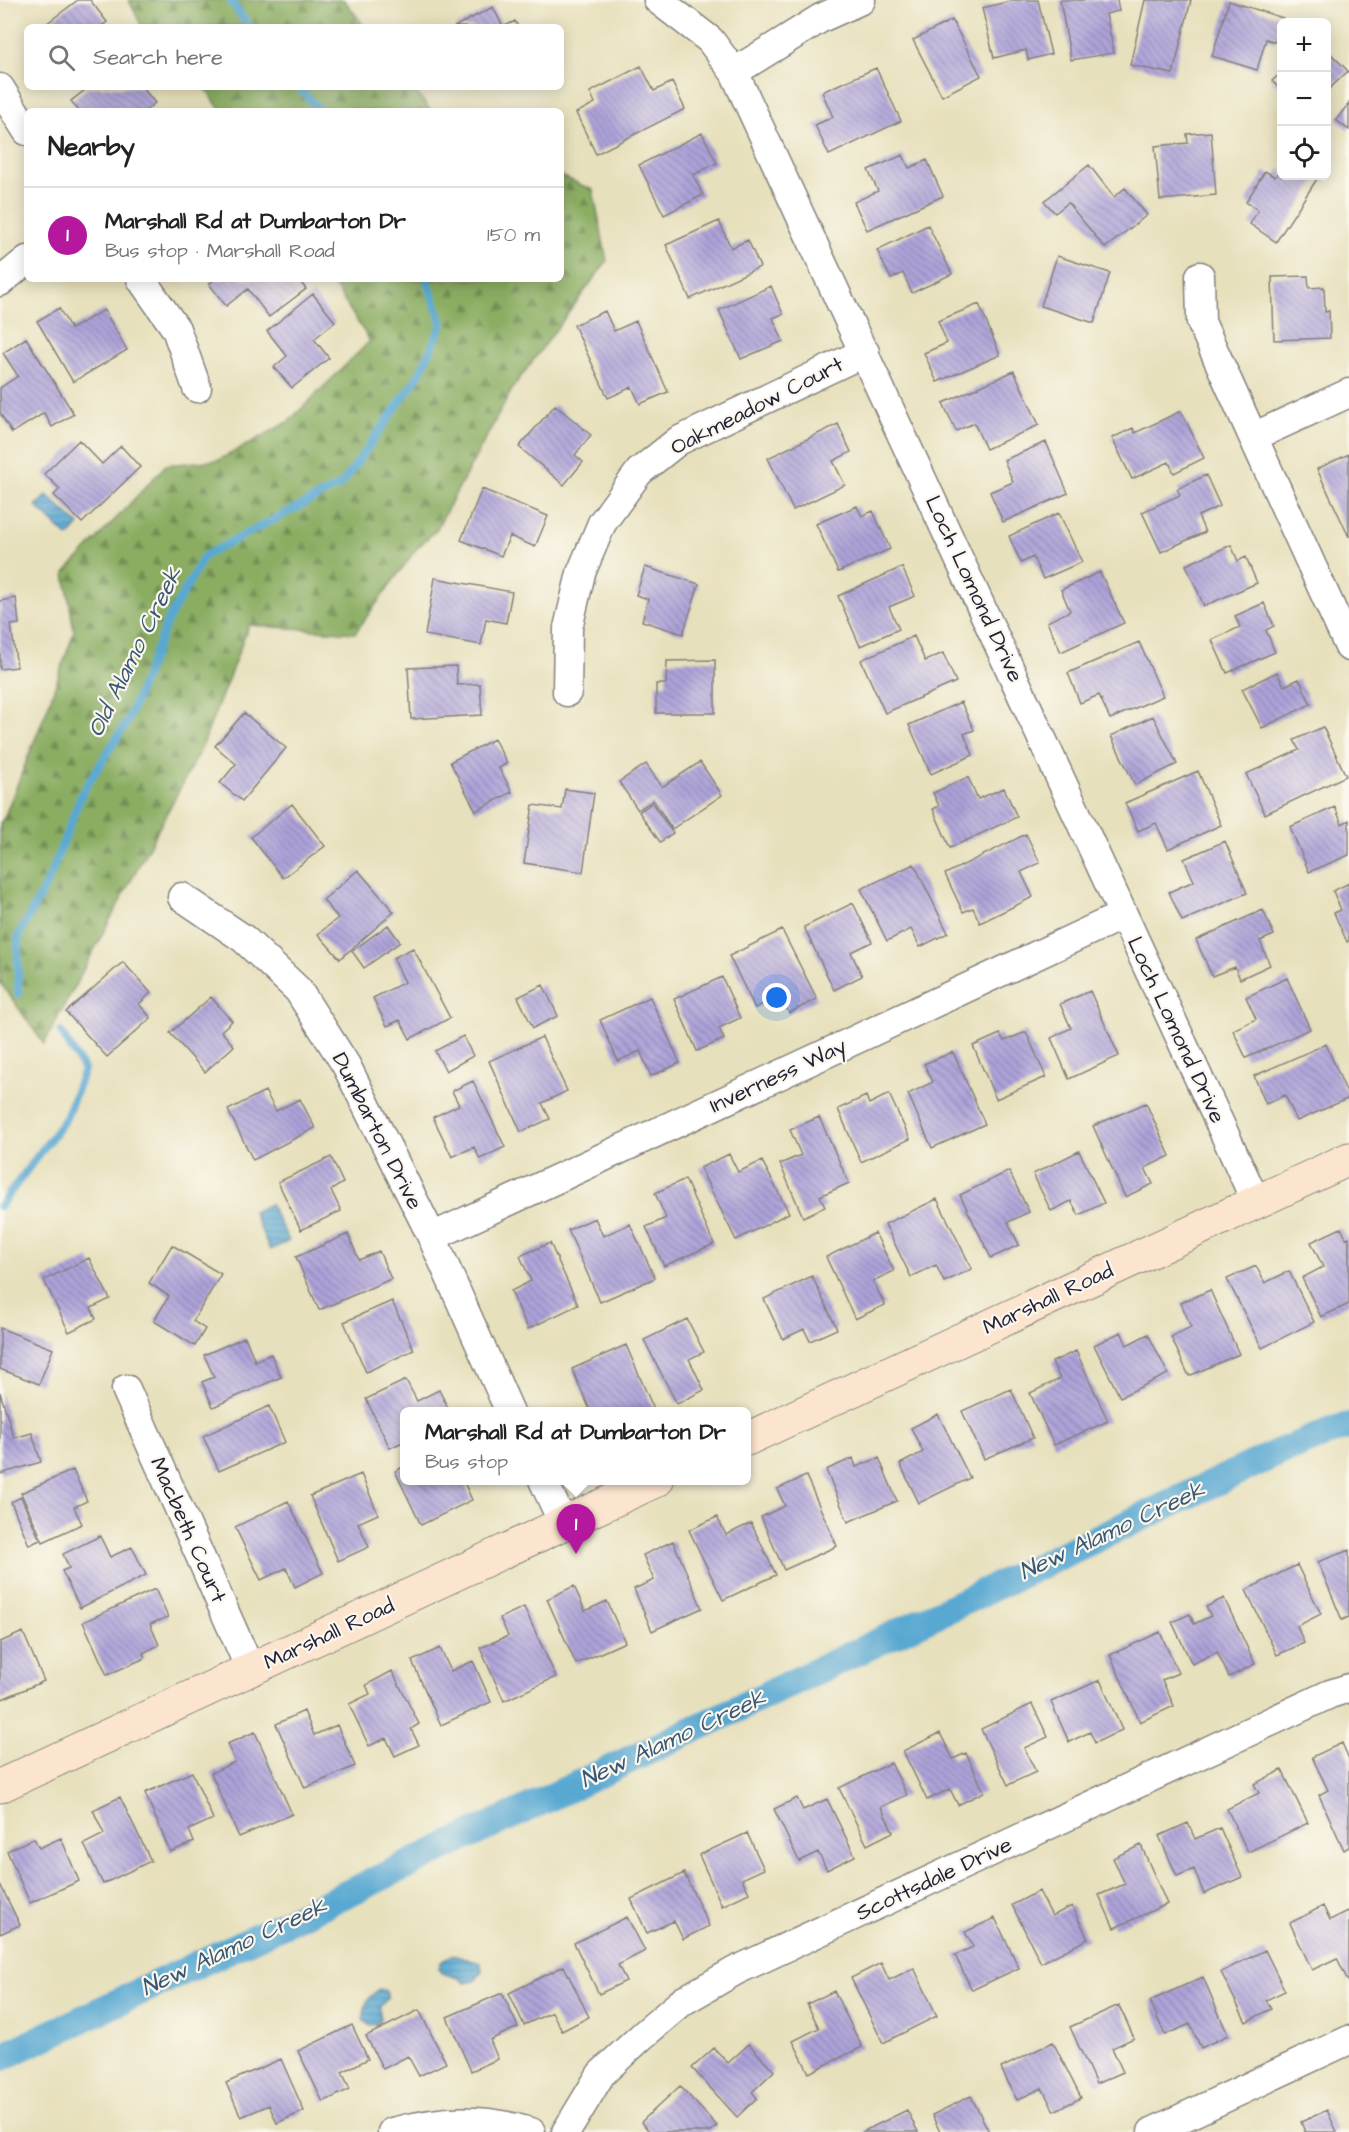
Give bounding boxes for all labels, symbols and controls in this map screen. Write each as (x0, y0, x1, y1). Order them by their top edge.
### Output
map controls (1277, 18, 1331, 180)
button: + (1277, 18, 1331, 72)
search box (24, 24, 564, 90)
icon: search (45, 41, 78, 74)
text: Search here (93, 42, 223, 73)
button: − (1277, 72, 1331, 126)
button: locate (1277, 126, 1331, 180)
text: Nearby (48, 129, 135, 165)
text: Marshall Rd at Dumbarton Dr (105, 206, 406, 237)
text: 1 (66, 221, 69, 249)
text: 150 m (487, 221, 540, 249)
text: Bus stop · Marshall Road (105, 237, 335, 265)
street label: Oakmeadow Court (665, 349, 849, 463)
street label: Loch Lomond Drive (917, 491, 1031, 687)
water label: Old Alamo Creek (79, 560, 192, 743)
street label: Loch Lomond Drive (1119, 932, 1233, 1128)
your location (762, 983, 791, 1012)
street label: Inverness Way (705, 1031, 852, 1122)
street label: Dumbarton Drive (324, 1047, 430, 1215)
street label: Marshall Road (978, 1255, 1118, 1343)
popup (400, 1407, 751, 1485)
text: Marshall Rd at Dumbarton Dr (425, 1417, 726, 1448)
text: Bus stop (425, 1448, 508, 1476)
street label: Macbeth Court (142, 1452, 234, 1608)
water label: New Alamo Creek (1014, 1473, 1211, 1589)
pin: 1 (556, 1504, 596, 1554)
street label: Marshall Road (259, 1590, 399, 1678)
water label: New Alamo Creek (575, 1681, 772, 1797)
street label: Scottsdale Drive (851, 1829, 1017, 1929)
water label: New Alamo Creek (136, 1889, 333, 2005)

